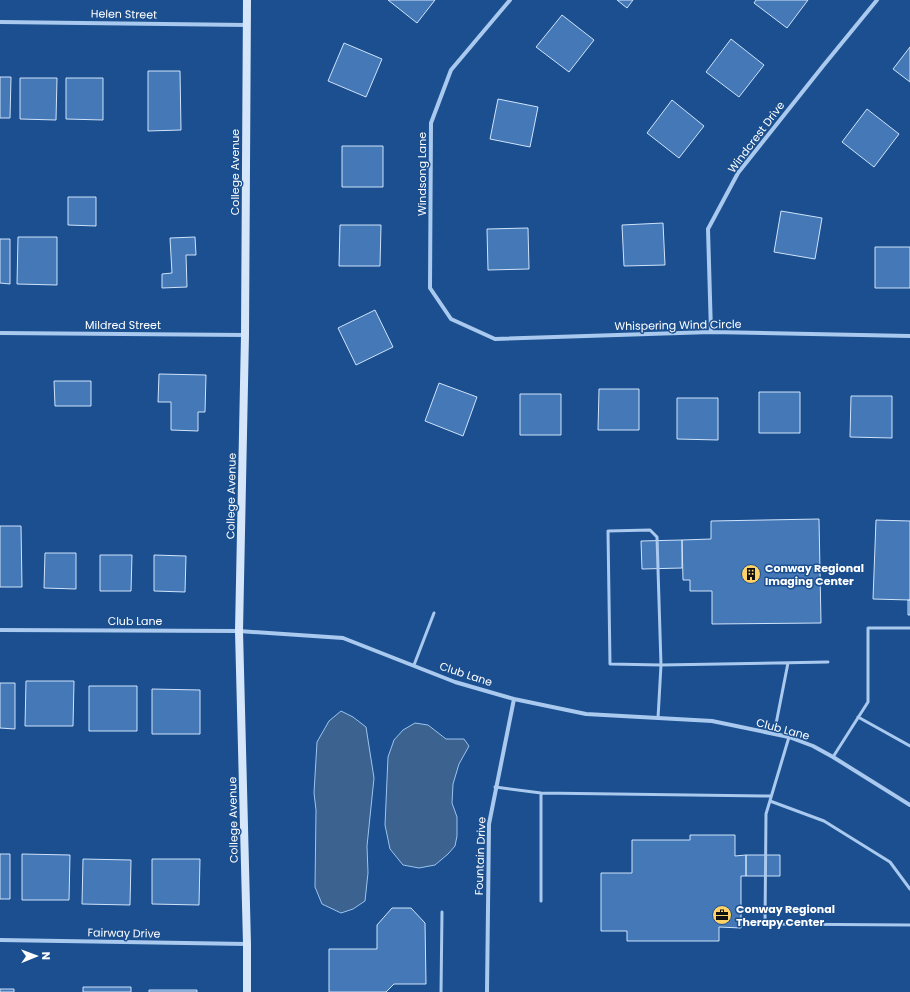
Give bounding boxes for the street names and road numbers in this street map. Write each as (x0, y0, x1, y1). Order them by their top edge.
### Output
street label: Helen Street (91, 5, 157, 23)
street label: Windcrest Drive (724, 98, 788, 176)
street label: College Avenue (227, 129, 243, 215)
street label: Windsong Lane (414, 132, 430, 216)
street label: Whispering Wind Circle (614, 316, 742, 334)
street label: Mildred Street (85, 317, 161, 333)
street label: College Avenue (222, 453, 240, 539)
street label: Club Lane (108, 613, 163, 629)
street label: Club Lane (438, 658, 495, 690)
street label: Club Lane (755, 714, 812, 744)
street label: College Avenue (224, 777, 242, 863)
street label: Fountain Drive (471, 816, 489, 895)
street label: Fairway Drive (87, 924, 161, 942)

